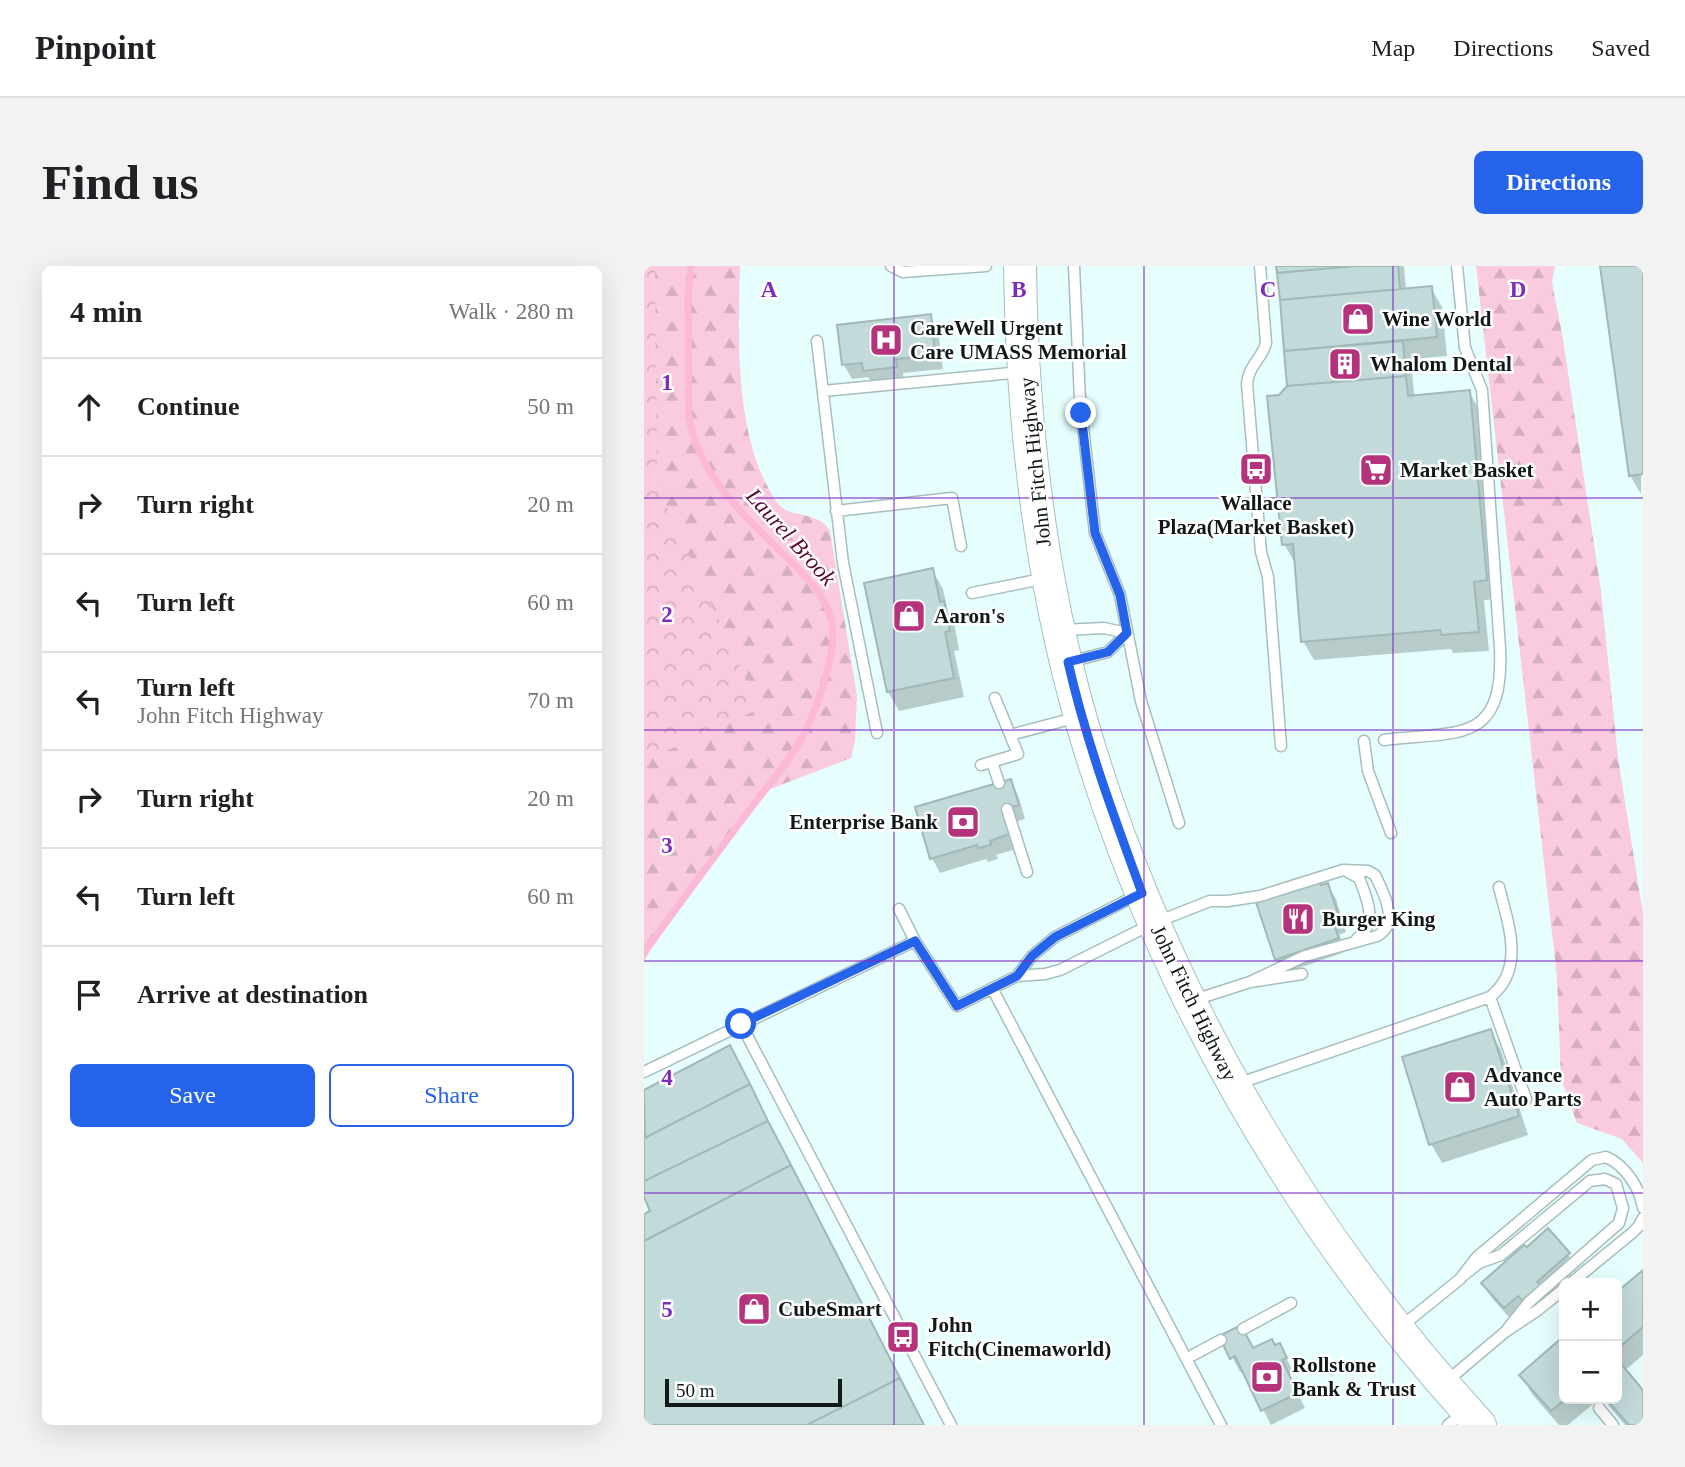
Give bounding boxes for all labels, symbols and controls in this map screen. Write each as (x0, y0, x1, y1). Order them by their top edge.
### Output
text: Pinpoint (35, 30, 156, 66)
text: Map (1371, 35, 1415, 61)
text: Directions (1453, 35, 1553, 61)
text: Saved (1591, 35, 1650, 61)
button: Directions (1474, 151, 1643, 214)
text: Find us (42, 155, 199, 210)
text: A (761, 277, 778, 302)
text: B (1011, 277, 1027, 302)
text: C (1260, 277, 1276, 302)
text: D (1510, 277, 1526, 302)
text: 4 min (70, 295, 143, 328)
text: Walk · 280 m (449, 299, 574, 324)
shop icon: Wine World (1339, 300, 1377, 338)
place label: Wine World (1382, 307, 1492, 331)
place label: CareWell Urgent Care UMASS Memorial (910, 316, 1127, 364)
hospital icon: CareWell Urgent Care UMASS Memorial (867, 321, 905, 359)
building icon: Whalom Dental (1326, 345, 1364, 383)
place label: Whalom Dental (1370, 352, 1512, 376)
text: 1 (661, 370, 673, 395)
street label: John Fitch Highway (1014, 376, 1056, 548)
icon: ahead (70, 388, 108, 426)
text: Continue (137, 392, 240, 421)
text: 50 m (527, 394, 574, 419)
route end (1065, 397, 1096, 428)
bus stop icon: Wallace Plaza(Market Basket) (1237, 450, 1275, 488)
supermarket icon: Market Basket (1357, 451, 1395, 489)
place label: Market Basket (1400, 458, 1534, 482)
water label: Laurel Brook (740, 483, 841, 591)
icon: right (70, 486, 108, 524)
text: Turn right (137, 490, 254, 519)
place label: Wallace Plaza(Market Basket) (1158, 491, 1354, 539)
text: 20 m (527, 492, 574, 517)
icon: left (70, 584, 108, 622)
text: Turn left (137, 588, 235, 617)
text: 60 m (527, 590, 574, 615)
shop icon: Aaron's (890, 597, 928, 635)
text: 2 (661, 602, 673, 627)
place label: Aaron's (934, 604, 1005, 628)
text: Turn left (137, 673, 235, 702)
icon: left (70, 682, 108, 720)
text: 70 m (527, 688, 574, 713)
text: John Fitch Highway (137, 703, 324, 728)
icon: right (70, 780, 108, 818)
text: Turn right (137, 784, 254, 813)
text: 20 m (527, 786, 574, 811)
bank icon: Enterprise Bank (944, 803, 982, 841)
place label: Enterprise Bank (789, 810, 938, 834)
text: 3 (661, 833, 673, 858)
icon: left (70, 878, 108, 916)
text: Turn left (137, 882, 235, 911)
text: 60 m (527, 884, 574, 909)
restaurant icon: Burger King (1279, 900, 1317, 938)
place label: Burger King (1322, 907, 1436, 931)
street label: John Fitch Highway (1146, 921, 1242, 1085)
icon: arrive (70, 976, 108, 1014)
text: Arrive at destination (137, 980, 368, 1009)
route start (725, 1008, 756, 1039)
place label: Advance Auto Parts (1484, 1063, 1581, 1111)
button: Save (70, 1064, 315, 1127)
button: Share (329, 1064, 574, 1127)
text: 4 (661, 1065, 673, 1090)
shop icon: Advance Auto Parts (1441, 1068, 1479, 1106)
map controls (1559, 1278, 1622, 1404)
button: + (1559, 1278, 1622, 1341)
shop icon: CubeSmart (735, 1290, 773, 1328)
text: 5 (661, 1297, 673, 1322)
place label: CubeSmart (778, 1297, 882, 1321)
place label: John Fitch(Cinemaworld) (928, 1313, 1111, 1361)
bus stop icon: John Fitch(Cinemaworld) (884, 1318, 922, 1356)
button: − (1559, 1341, 1622, 1404)
place label: Rollstone Bank & Trust (1292, 1353, 1416, 1401)
bank icon: Rollstone Bank & Trust (1248, 1358, 1286, 1396)
scale bar (665, 1376, 842, 1408)
text: 50 m (676, 1380, 715, 1401)

